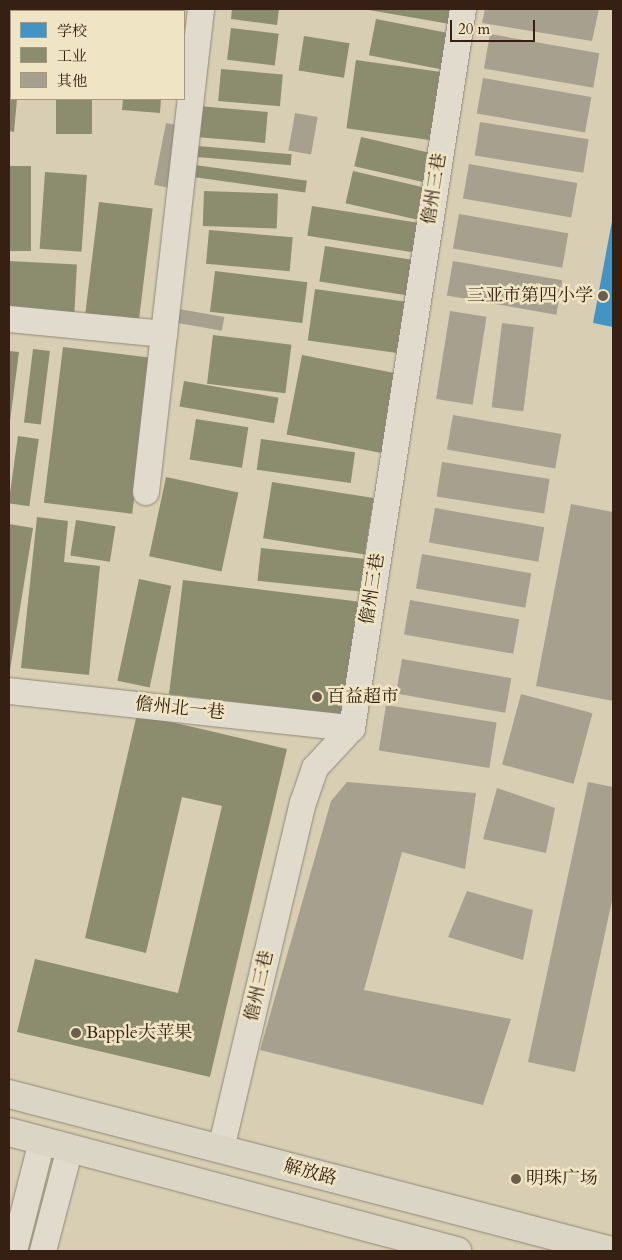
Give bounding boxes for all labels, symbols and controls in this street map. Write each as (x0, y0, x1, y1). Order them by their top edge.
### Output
legend (10, 10, 185, 100)
scale bar (452, 10, 537, 42)
text: 20 m (458, 19, 490, 39)
text: 学校 (57, 21, 87, 41)
text: 工业 (57, 46, 87, 66)
text: 其他 (57, 71, 87, 91)
street label: 儋州三巷 (419, 152, 451, 226)
place label: 三亚市第四小学 (467, 285, 593, 307)
marker: 三亚市第四小学 (597, 290, 609, 302)
street label: 儋州三巷 (357, 552, 389, 626)
place label: 百益超市 (327, 686, 399, 708)
marker: 百益超市 (311, 691, 323, 703)
street label: 儋州北一巷 (134, 694, 226, 724)
street label: 儋州三巷 (241, 948, 279, 1024)
place label: Bapple大苹果 (86, 1022, 192, 1044)
marker: Bapple大苹果 (70, 1027, 82, 1039)
street label: 解放路 (281, 1156, 339, 1190)
place label: 明珠广场 (526, 1168, 598, 1190)
marker: 明珠广场 (510, 1173, 522, 1185)

